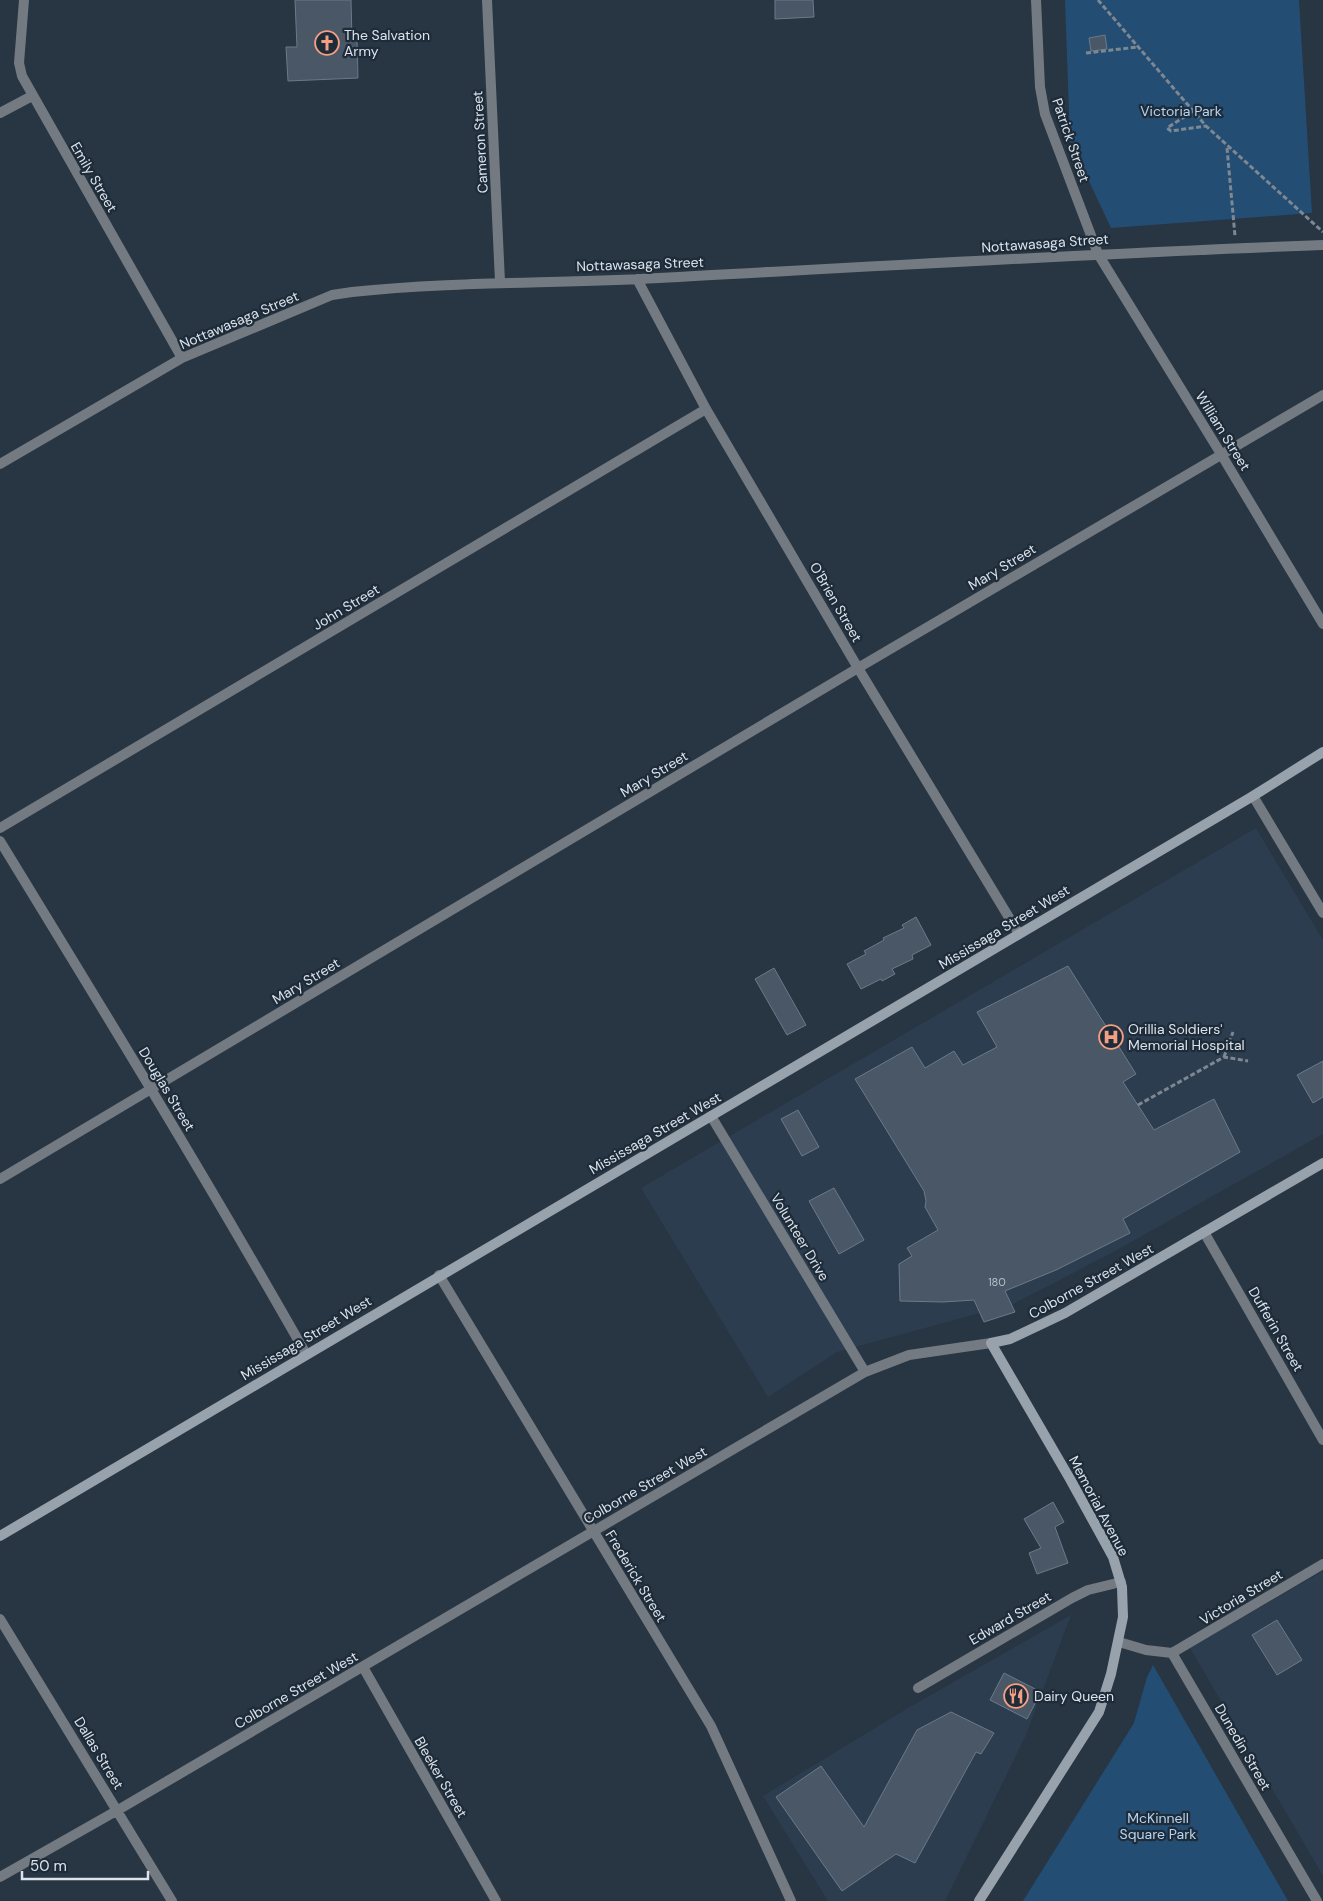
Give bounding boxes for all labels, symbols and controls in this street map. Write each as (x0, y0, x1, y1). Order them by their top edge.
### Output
place label: The Salvation Army (344, 26, 430, 60)
church icon: The Salvation Army (314, 30, 340, 56)
street label: Cameron Street (468, 90, 492, 194)
street label: Patrick Street (1048, 96, 1094, 184)
park label: Victoria Park (1140, 102, 1222, 120)
street label: Emily Street (67, 139, 121, 215)
street label: Nottawasaga Street (981, 230, 1109, 256)
street label: Nottawasaga Street (576, 253, 704, 275)
street label: Nottawasaga Street (177, 287, 301, 353)
street label: William Street (1192, 388, 1254, 474)
street label: Mary Street (965, 540, 1039, 594)
street label: O'Brien Street (806, 559, 866, 645)
street label: John Street (309, 580, 383, 634)
street label: Mary Street (617, 747, 691, 801)
street label: Mississaga Street West (935, 881, 1073, 973)
street label: Mary Street (269, 954, 343, 1008)
place label: Orillia Soldiers' Memorial Hospital (1128, 1020, 1245, 1054)
hospital icon: Orillia Soldiers' Memorial Hospital (1098, 1024, 1124, 1050)
street label: Douglas Street (135, 1044, 199, 1134)
street label: Mississaga Street West (586, 1088, 724, 1178)
street label: Volunteer Drive (767, 1190, 833, 1284)
street label: Colborne Street West (1025, 1239, 1157, 1323)
house number: 180 (988, 1275, 1006, 1289)
street label: Dufferin Street (1244, 1283, 1308, 1375)
street label: Mississaga Street West (237, 1292, 375, 1384)
street label: Colborne Street West (580, 1442, 710, 1528)
street label: Memorial Avenue (1065, 1453, 1133, 1559)
street label: Frederick Street (601, 1527, 671, 1625)
street label: Victoria Street (1196, 1565, 1286, 1629)
street label: Edward Street (966, 1587, 1054, 1649)
street label: Colborne Street West (231, 1647, 361, 1733)
restaurant icon: Dairy Queen (1003, 1683, 1029, 1709)
place label: Dairy Queen (1034, 1687, 1114, 1705)
street label: Dunedin Street (1211, 1700, 1275, 1794)
street label: Dallas Street (70, 1713, 128, 1793)
street label: Bleeker Street (411, 1733, 471, 1821)
park label: McKinnell Square Park (1120, 1809, 1196, 1843)
scale bar (22, 1848, 149, 1880)
text: 50 m (30, 1856, 67, 1876)

